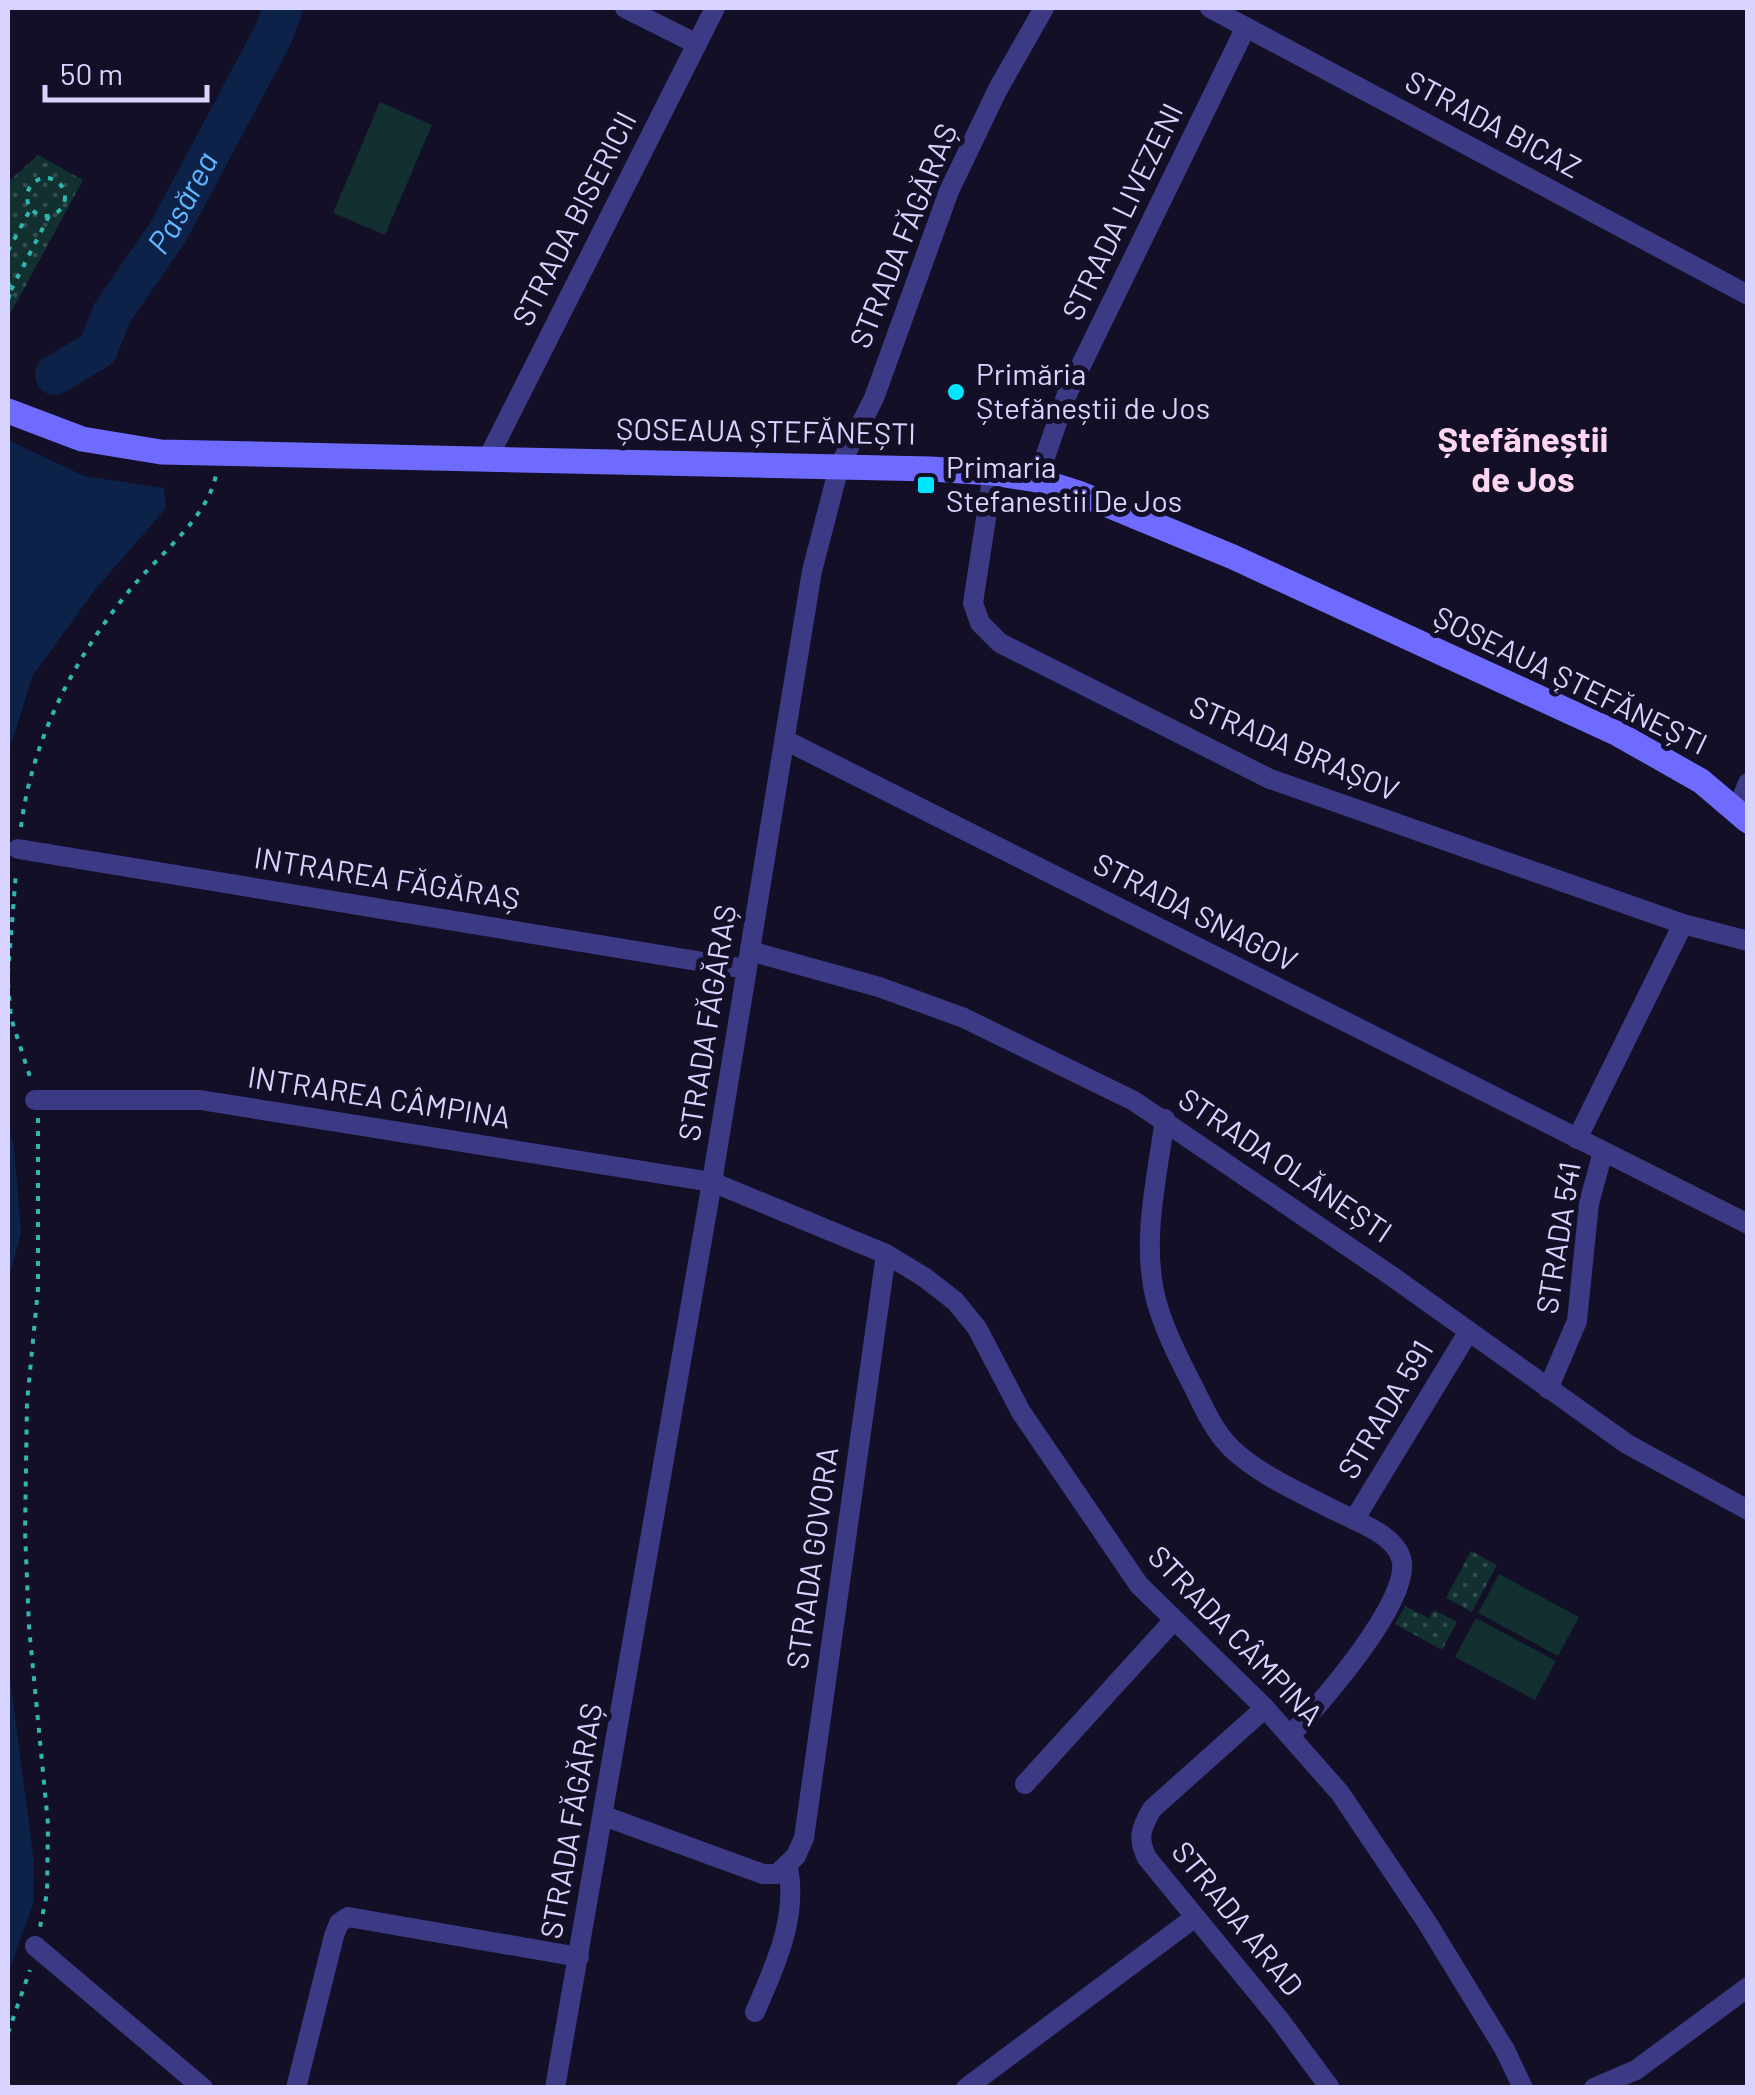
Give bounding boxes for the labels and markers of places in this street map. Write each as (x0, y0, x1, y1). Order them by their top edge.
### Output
place label: Primăria Ștefăneștii de Jos (976, 355, 1210, 425)
marker: Primăria Ștefăneștii de Jos (945, 381, 967, 403)
place label: Primaria Stefanestii De Jos (946, 448, 1182, 518)
marker: Primaria Stefanestii De Jos (915, 474, 937, 496)

